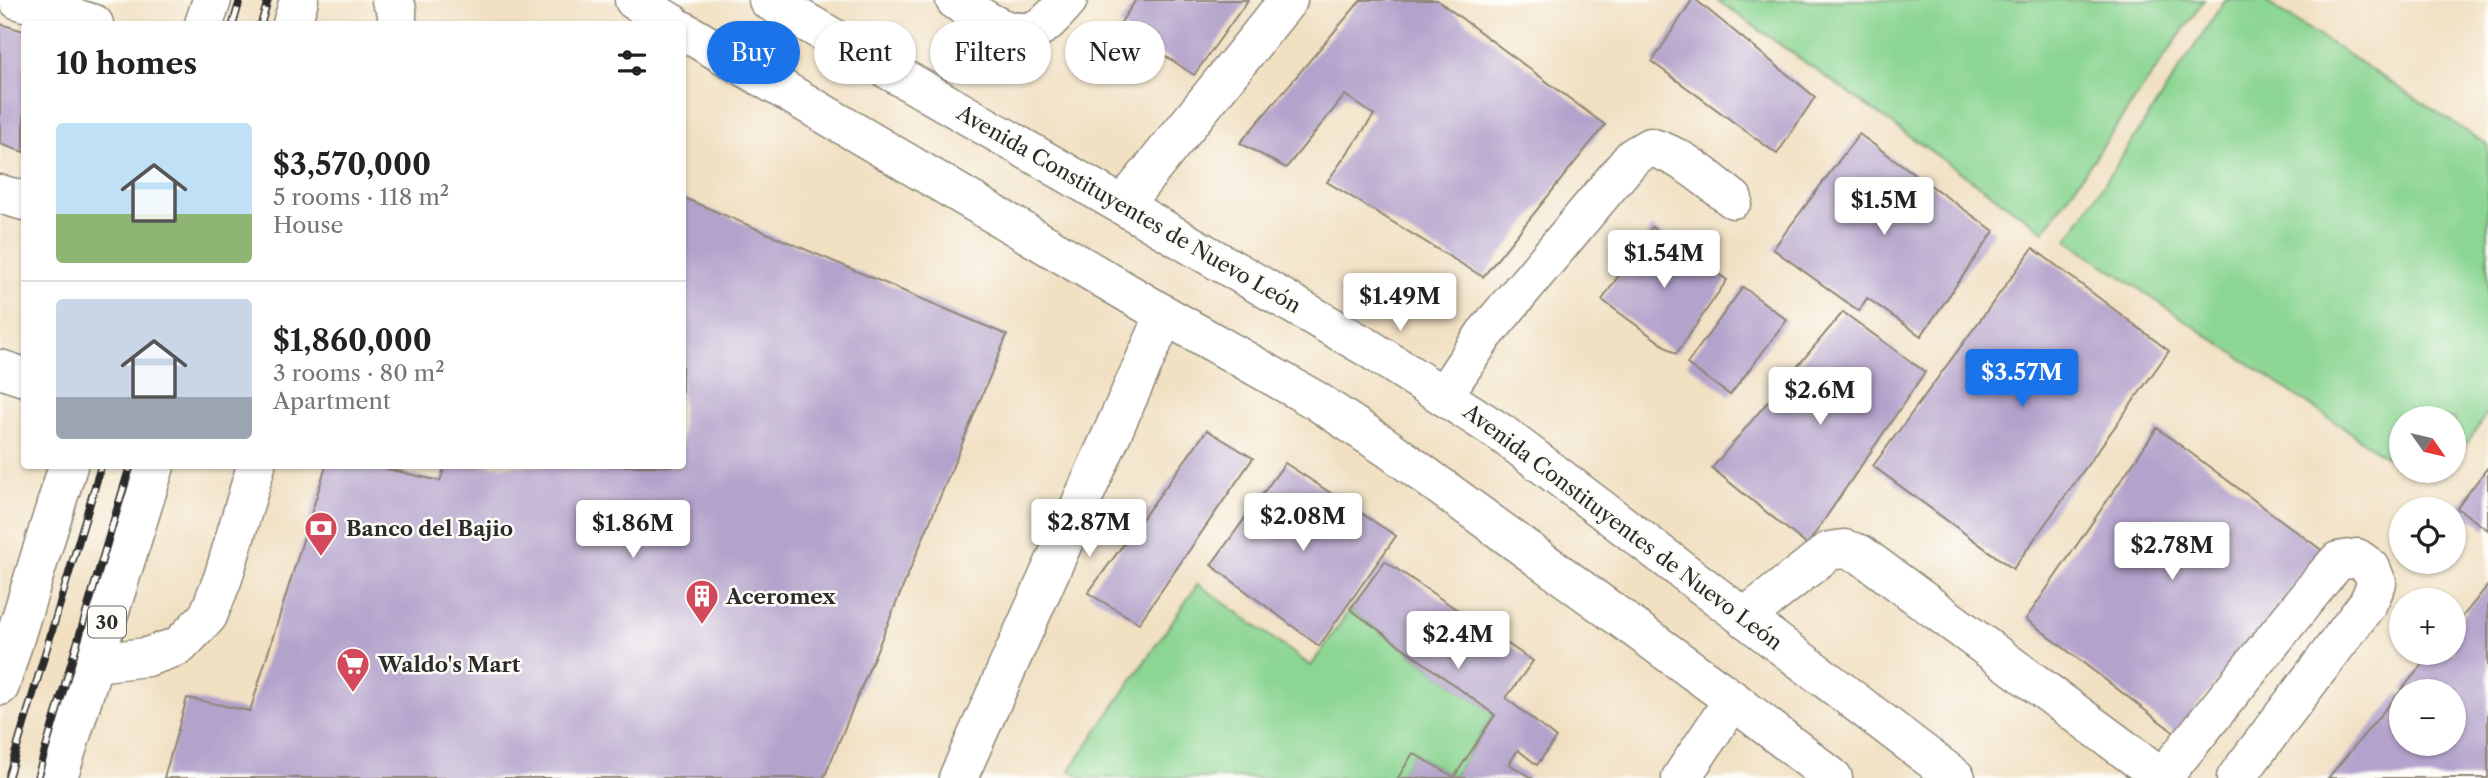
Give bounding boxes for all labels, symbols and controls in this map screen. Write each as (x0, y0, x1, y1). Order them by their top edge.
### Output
chip: Buy (707, 21, 800, 84)
chip: Rent (814, 21, 916, 84)
chip: Filters (930, 21, 1051, 84)
chip: New (1065, 21, 1165, 84)
icon: filters (613, 44, 651, 82)
text: 10 homes (56, 45, 197, 82)
street label: Avenida Constituyentes de Nuevo León (952, 99, 1305, 318)
text: $3,570,000 (273, 146, 431, 183)
icon: home (112, 151, 196, 235)
pin: $1.5M (1835, 177, 1933, 237)
text: 5 rooms · 118 m² (273, 183, 449, 211)
text: $1.5M (1851, 186, 1917, 214)
text: House (273, 211, 343, 239)
pin: $1.54M (1607, 230, 1721, 290)
text: $1.54M (1624, 239, 1704, 267)
pin: $1.49M (1343, 274, 1457, 333)
text: $1.49M (1359, 282, 1441, 310)
text: $1,860,000 (273, 322, 432, 359)
icon: home (112, 327, 196, 411)
pin: $3.57M (1965, 350, 2079, 409)
text: $3.57M (1981, 358, 2063, 386)
text: 3 rooms · 80 m² (273, 359, 445, 387)
pin: $2.6M (1771, 368, 1869, 427)
text: $2.6M (1785, 376, 1855, 404)
text: Apartment (273, 387, 391, 415)
street label: Avenida Constituyentes de Nuevo León (1458, 398, 1787, 655)
north arrow (2389, 406, 2466, 483)
map controls (2389, 406, 2466, 756)
pin: $2.08M (1246, 494, 1360, 553)
button: locate (2389, 497, 2466, 574)
pin: $1.86M (576, 500, 690, 560)
pin: $2.87M (1032, 500, 1146, 559)
text: $2.08M (1260, 502, 1346, 530)
text: $2.87M (1047, 508, 1131, 536)
bank icon: Banco del Bajio (302, 509, 340, 558)
text: $1.86M (592, 509, 674, 537)
place label: Banco del Bajio (346, 516, 513, 541)
pin: $2.78M (2115, 522, 2229, 582)
text: $2.78M (2130, 531, 2214, 559)
building icon: Aceromex (683, 577, 721, 626)
place label: Aceromex (725, 584, 836, 609)
button: + (2389, 588, 2466, 665)
road number: 30 (88, 607, 126, 638)
pin: $2.4M (1409, 612, 1507, 671)
text: $2.4M (1423, 620, 1493, 648)
supermarket icon: Waldo's Mart (334, 645, 372, 694)
place label: Waldo's Mart (377, 652, 521, 677)
button: − (2389, 679, 2466, 756)

